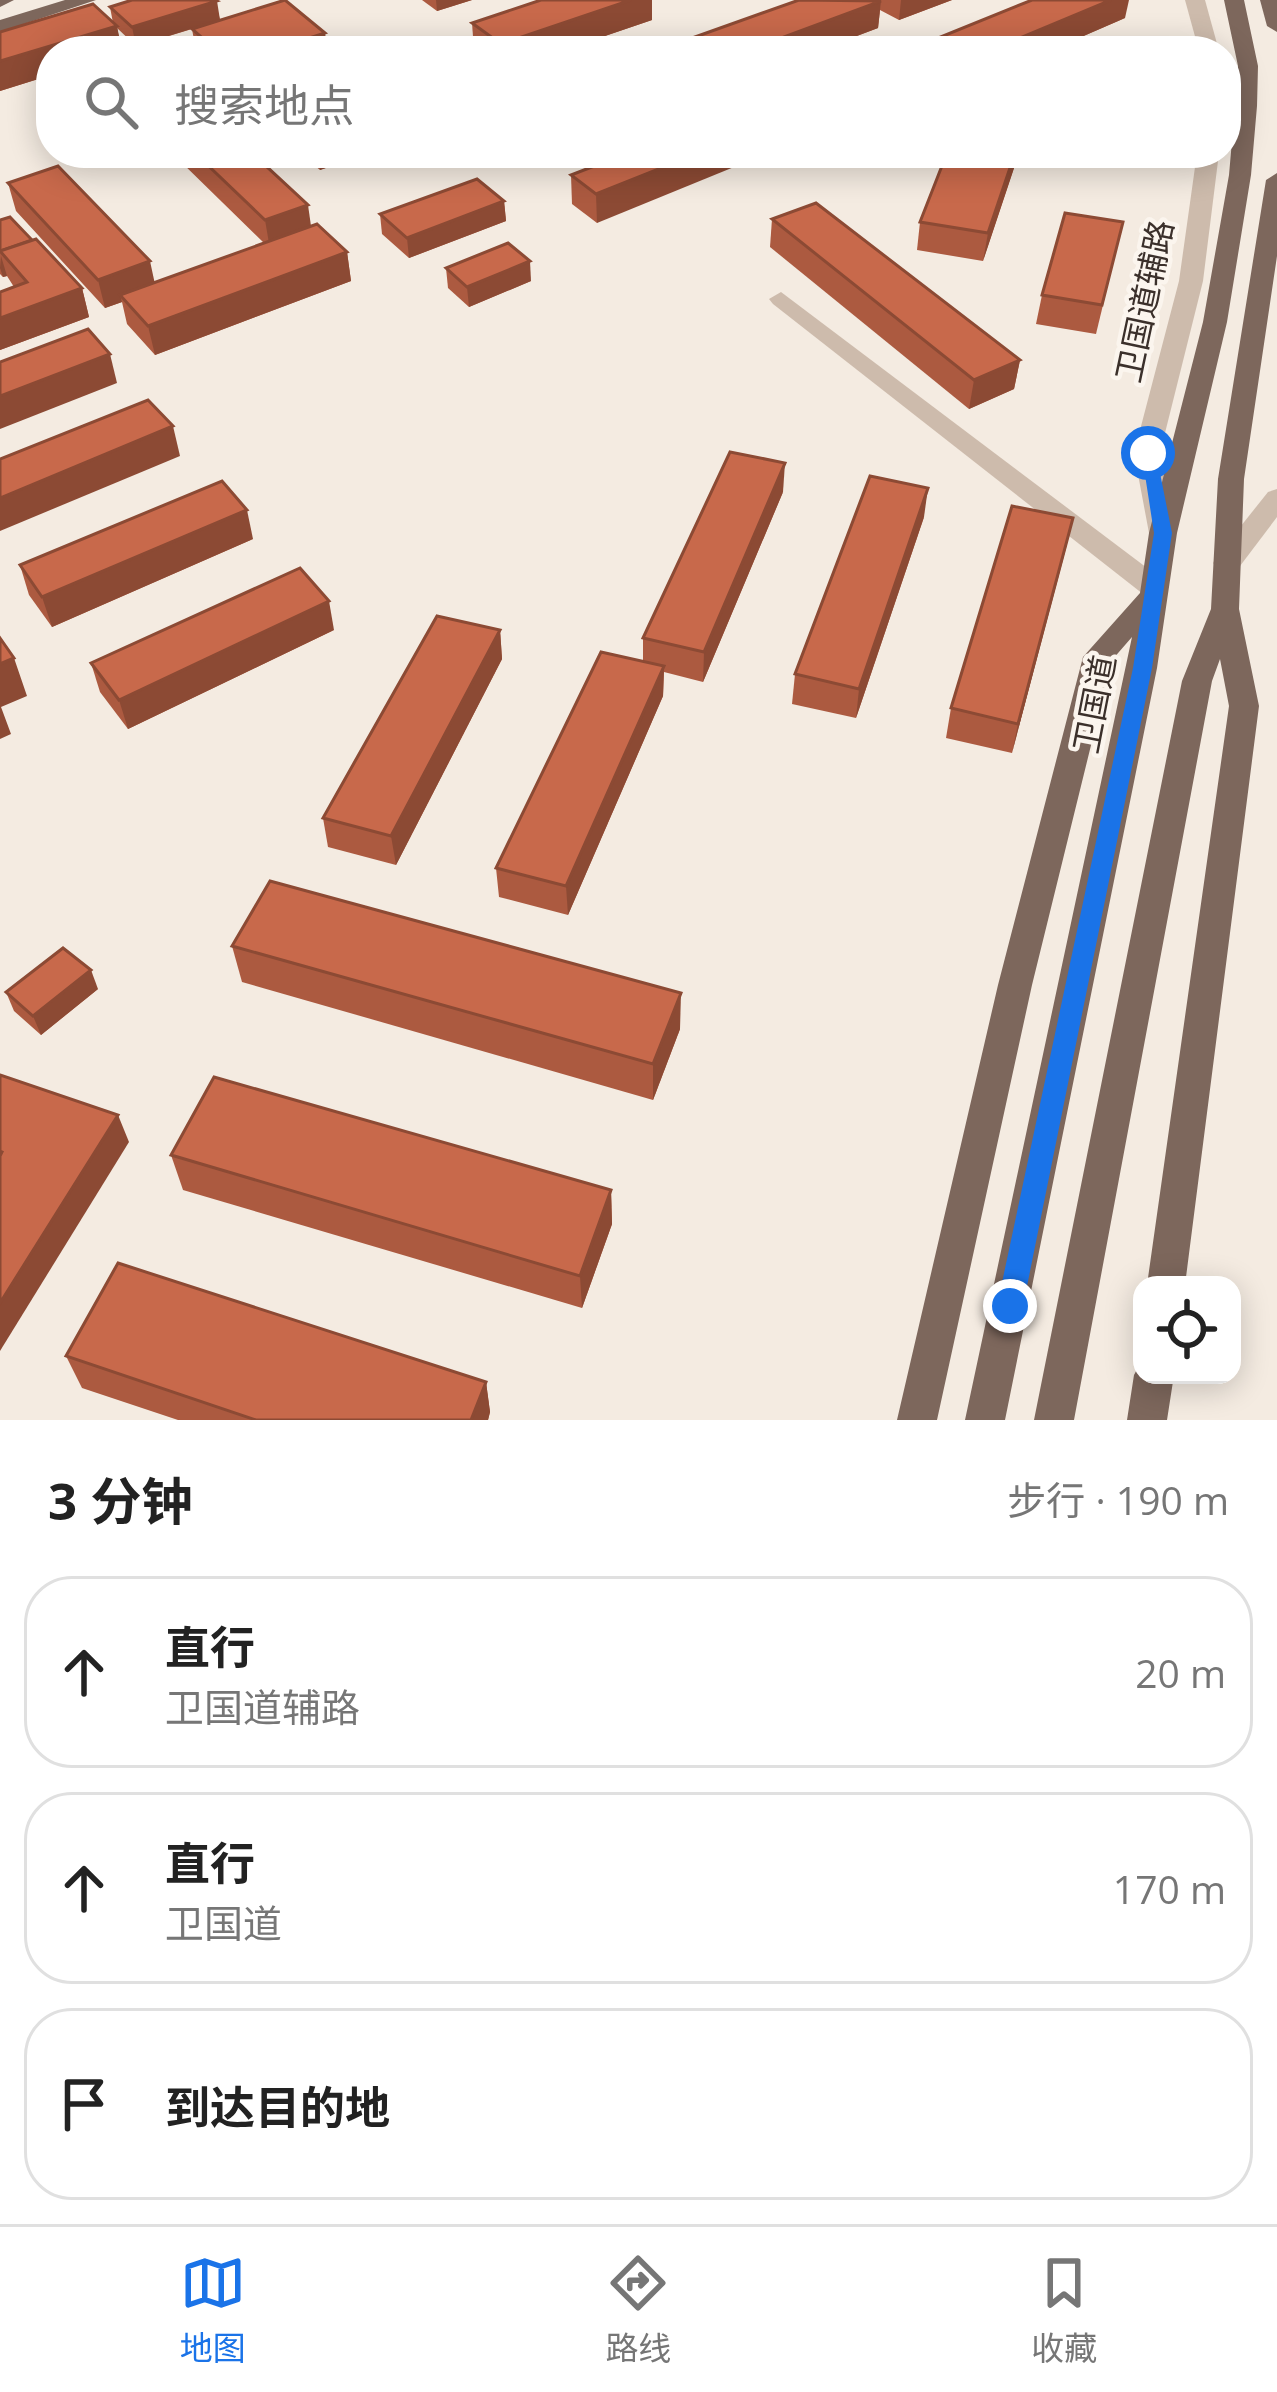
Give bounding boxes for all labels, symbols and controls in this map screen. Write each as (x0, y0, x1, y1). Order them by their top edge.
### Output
search box (36, 36, 1241, 168)
icon: search (78, 69, 144, 135)
text: 搜索地点 (174, 74, 354, 135)
street label: 卫国道辅路 (1105, 216, 1183, 386)
route start (1121, 426, 1175, 480)
street label: 卫国道 (1062, 651, 1126, 757)
map controls (1133, 1276, 1241, 1384)
button: locate (1133, 1276, 1241, 1384)
route end (983, 1279, 1037, 1333)
text: 3 分钟 (48, 1465, 192, 1535)
text: 步行 · 190 m (1007, 1473, 1229, 1526)
text: 直行 (165, 1616, 255, 1677)
icon: ahead (51, 1639, 117, 1705)
text: 20 m (1135, 1646, 1226, 1699)
text: 卫国道辅路 (165, 1680, 360, 1733)
text: 直行 (165, 1832, 255, 1893)
icon: ahead (51, 1855, 117, 1921)
text: 170 m (1113, 1862, 1226, 1915)
text: 卫国道 (165, 1896, 282, 1949)
icon: arrive (51, 2071, 117, 2137)
text: 到达目的地 (165, 2076, 390, 2137)
tab: 地图 (180, 2250, 246, 2370)
tab: 路线 (605, 2250, 671, 2370)
tab: 收藏 (1031, 2250, 1097, 2370)

